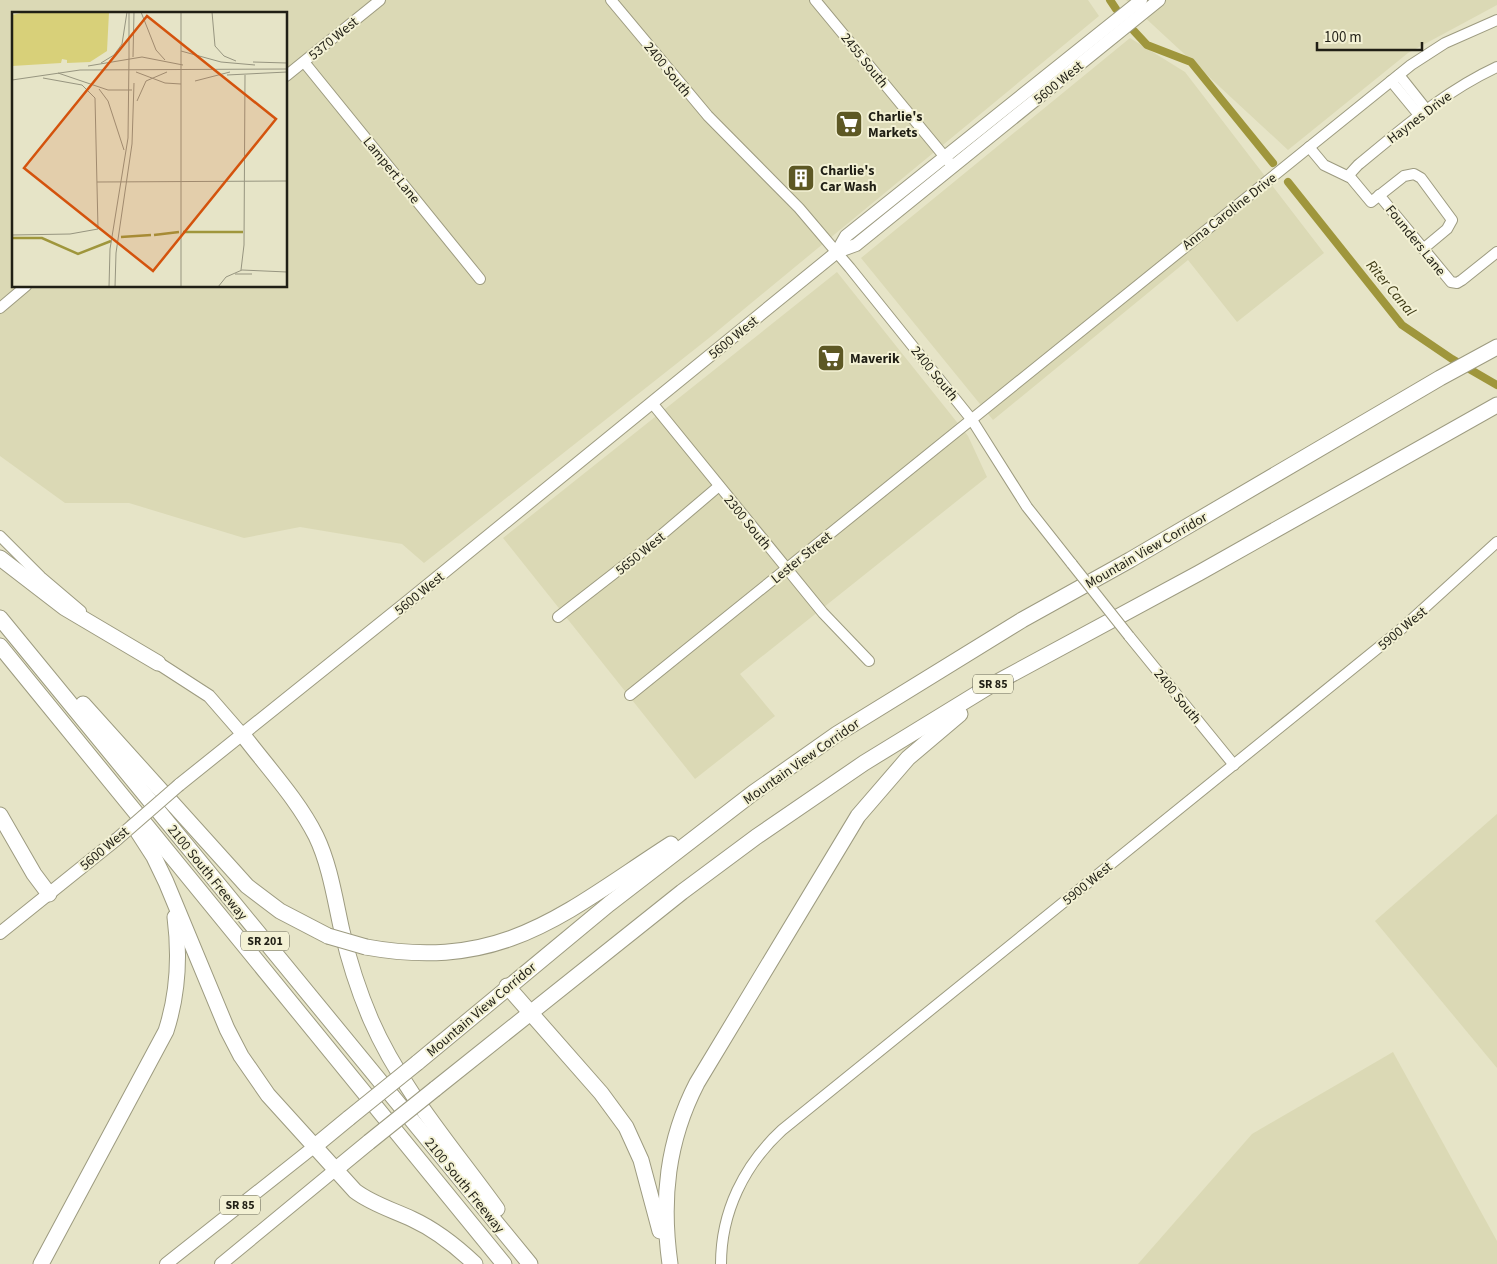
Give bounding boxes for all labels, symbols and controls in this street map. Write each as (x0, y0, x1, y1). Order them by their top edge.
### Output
inset map (12, 12, 288, 288)
street label: 5370 West (304, 12, 363, 65)
scale bar (1317, 20, 1422, 52)
text: 100 m (1324, 27, 1362, 48)
street label: 2455 South (836, 29, 893, 92)
street label: 2400 South (639, 38, 696, 101)
street label: 5600 West (1029, 56, 1088, 109)
street label: Haynes Drive (1383, 87, 1456, 149)
place label: Charlie's Markets (868, 107, 922, 143)
supermarket icon: Charlie's Markets (834, 109, 864, 139)
street label: Lampert Lane (358, 133, 425, 208)
place label: Charlie's Car Wash (820, 161, 877, 197)
building icon: Charlie's Car Wash (786, 163, 816, 193)
street label: Anna Caroline Drive (1178, 169, 1281, 255)
street label: Founders Lane (1380, 201, 1450, 280)
water label: Riter Canal (1361, 256, 1421, 321)
street label: 5600 West (704, 311, 763, 364)
street label: 2400 South (906, 342, 963, 405)
supermarket icon: Maverik (816, 343, 846, 373)
place label: Maverik (850, 349, 900, 369)
street label: 2300 South (719, 491, 776, 554)
street label: Mountain View Corridor (1082, 508, 1211, 594)
street label: 5650 West (611, 527, 670, 580)
street label: Lester Street (767, 527, 837, 589)
street label: 5600 West (390, 567, 449, 620)
street label: 5900 West (1374, 602, 1432, 655)
street label: 2400 South (1149, 665, 1206, 728)
road number: SR 85 (973, 674, 1013, 694)
street label: Mountain View Corridor (739, 714, 864, 810)
street label: 2100 South Freeway (163, 821, 252, 925)
street label: 5600 West (76, 822, 134, 875)
street label: 5900 West (1058, 857, 1117, 910)
road number: SR 201 (241, 931, 289, 950)
street label: Mountain View Corridor (422, 958, 541, 1062)
street label: 2100 South Freeway (420, 1134, 509, 1238)
road number: SR 85 (220, 1196, 260, 1214)

